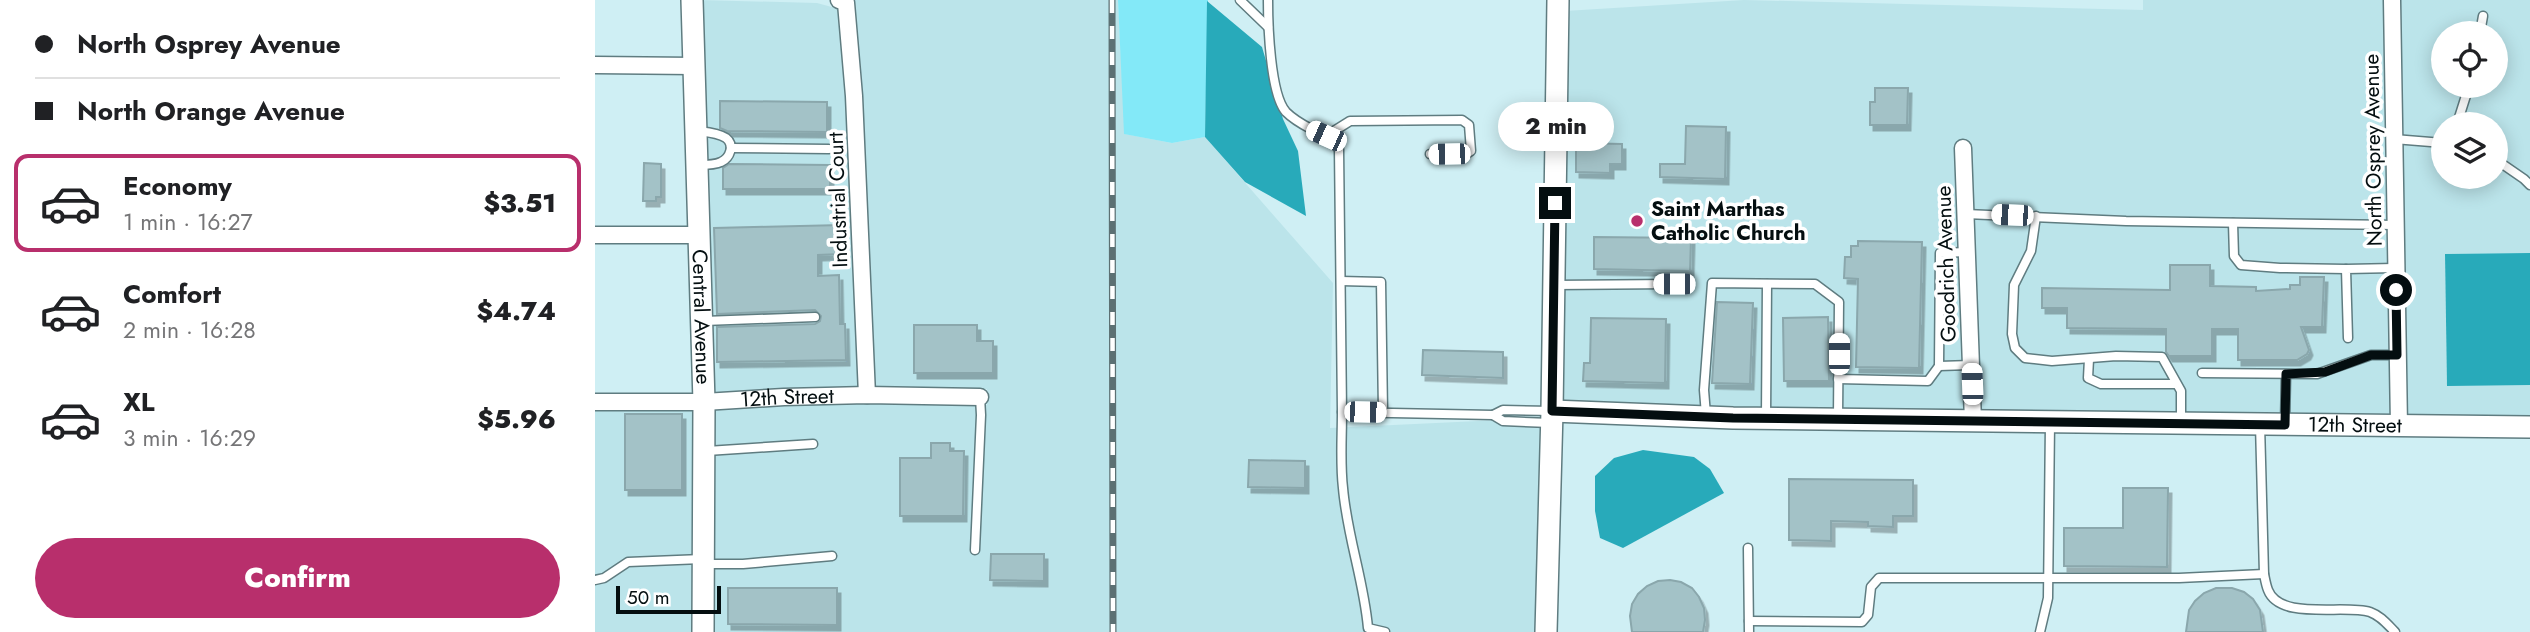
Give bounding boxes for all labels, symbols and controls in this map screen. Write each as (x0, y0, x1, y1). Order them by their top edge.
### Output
map controls (2431, 21, 2508, 189)
button: locate (2431, 21, 2508, 98)
text: North Osprey Avenue (77, 25, 341, 63)
street label: North Osprey Avenue (2356, 53, 2390, 247)
text: North Orange Avenue (77, 92, 345, 130)
callout: 2 min (1497, 102, 1613, 150)
text: 2 min (1525, 109, 1587, 143)
button: layers (2431, 112, 2508, 189)
car (1303, 118, 1350, 154)
street label: Industrial Court (821, 132, 855, 268)
car (1428, 143, 1471, 165)
text: Economy (123, 167, 232, 205)
icon: car (39, 172, 102, 235)
text: $3.51 (484, 184, 556, 222)
street label: Goodrich Avenue (1928, 185, 1964, 343)
route end (1539, 187, 1571, 219)
place label: Saint Marthas Catholic Church (1651, 194, 1806, 248)
car (1991, 204, 2034, 226)
text: 1 min · 16:27 (123, 205, 253, 239)
marker: Saint Marthas Catholic Church (1629, 213, 1645, 229)
street label: Central Avenue (684, 249, 718, 385)
car (1654, 274, 1696, 295)
route start (2380, 274, 2412, 306)
text: Comfort (123, 275, 221, 313)
icon: car (39, 280, 102, 343)
text: $4.74 (477, 292, 556, 330)
text: 2 min · 16:28 (123, 313, 256, 347)
car (1829, 333, 1850, 375)
car (1961, 363, 1984, 405)
street label: 12th Street (739, 381, 834, 415)
text: XL (123, 383, 155, 421)
icon: car (39, 388, 102, 451)
text: $5.96 (477, 400, 556, 438)
car (1344, 401, 1387, 423)
street label: 12th Street (2308, 409, 2402, 441)
text: 3 min · 16:29 (123, 421, 256, 455)
button: Confirm (35, 538, 560, 618)
scale bar (616, 583, 721, 615)
text: 50 m (627, 584, 670, 611)

